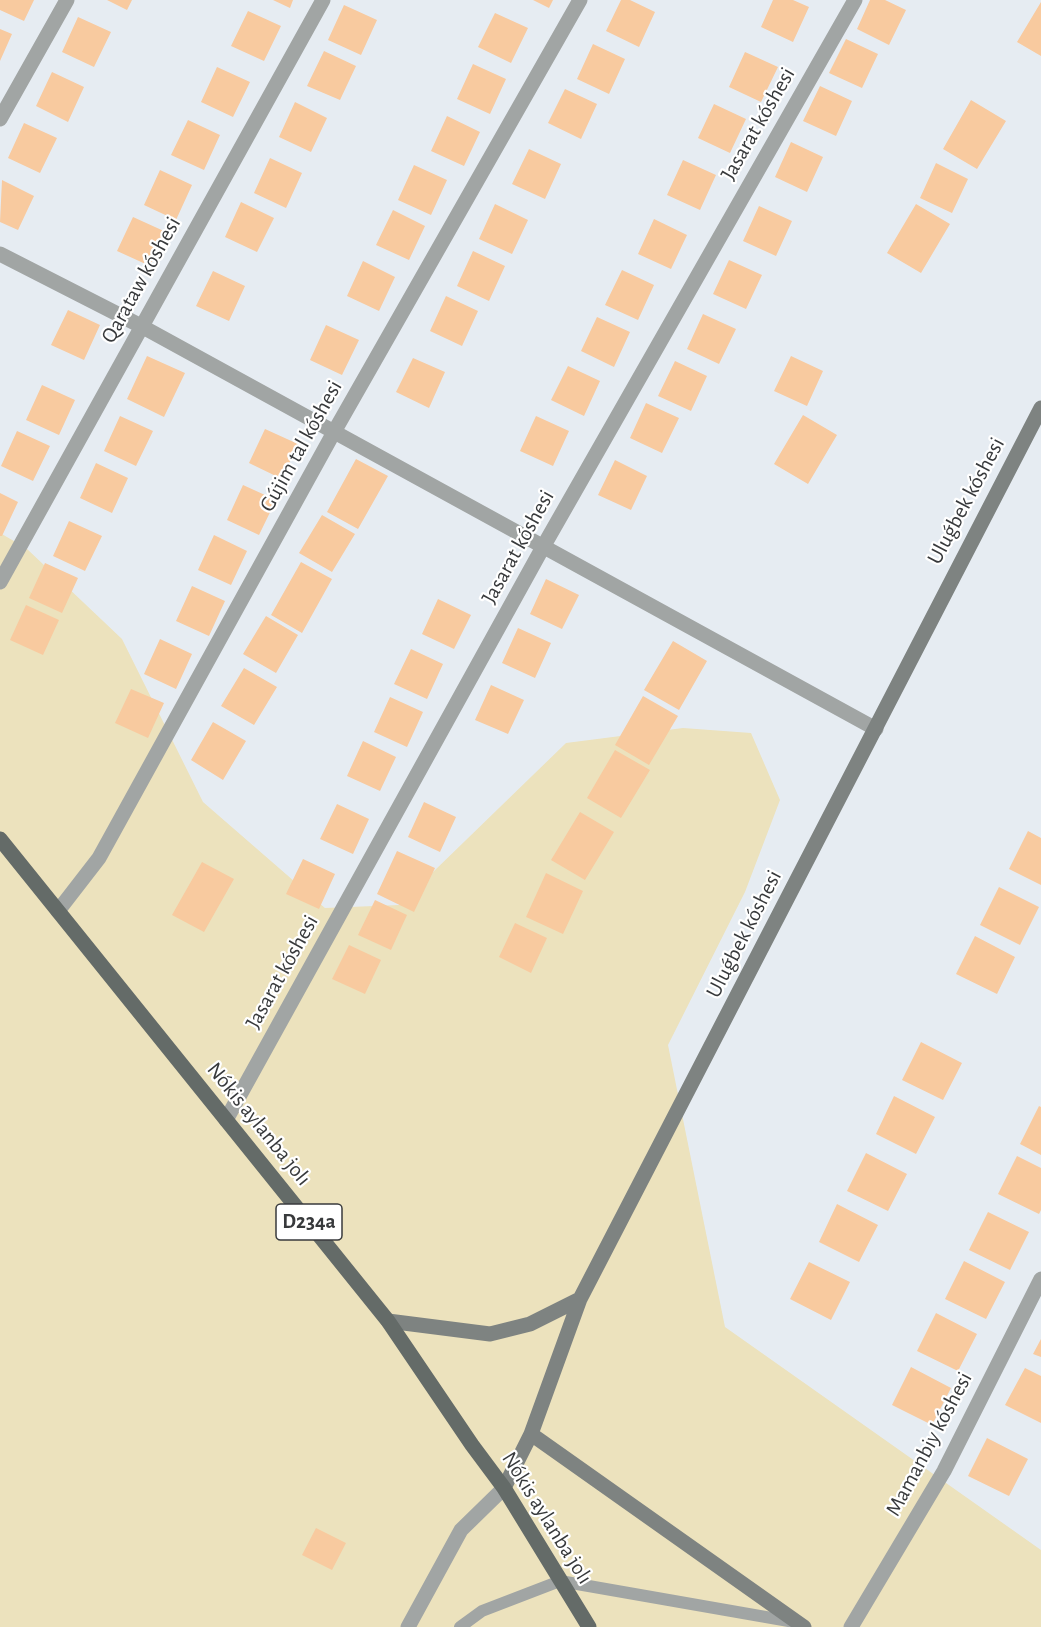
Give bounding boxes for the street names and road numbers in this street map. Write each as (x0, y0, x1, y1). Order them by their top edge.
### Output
street label: Jasarat kóshesi (715, 63, 801, 185)
street label: Qarataw kóshesi (96, 212, 186, 348)
street label: Gújim tal kóshesi (254, 376, 348, 516)
street label: Uluǵbek kóshesi (922, 433, 1010, 569)
street label: Jasarat kóshesi (476, 486, 560, 608)
street label: Uluǵbek kóshesi (700, 866, 788, 1002)
street label: Jasarat kóshesi (240, 911, 324, 1033)
street label: Nókis aylanba jolı (201, 1057, 317, 1191)
road number: D234a (276, 1204, 342, 1240)
street label: Mamanbiy kóshesi (880, 1367, 978, 1521)
street label: Nókis aylanba jolı (496, 1447, 598, 1589)

